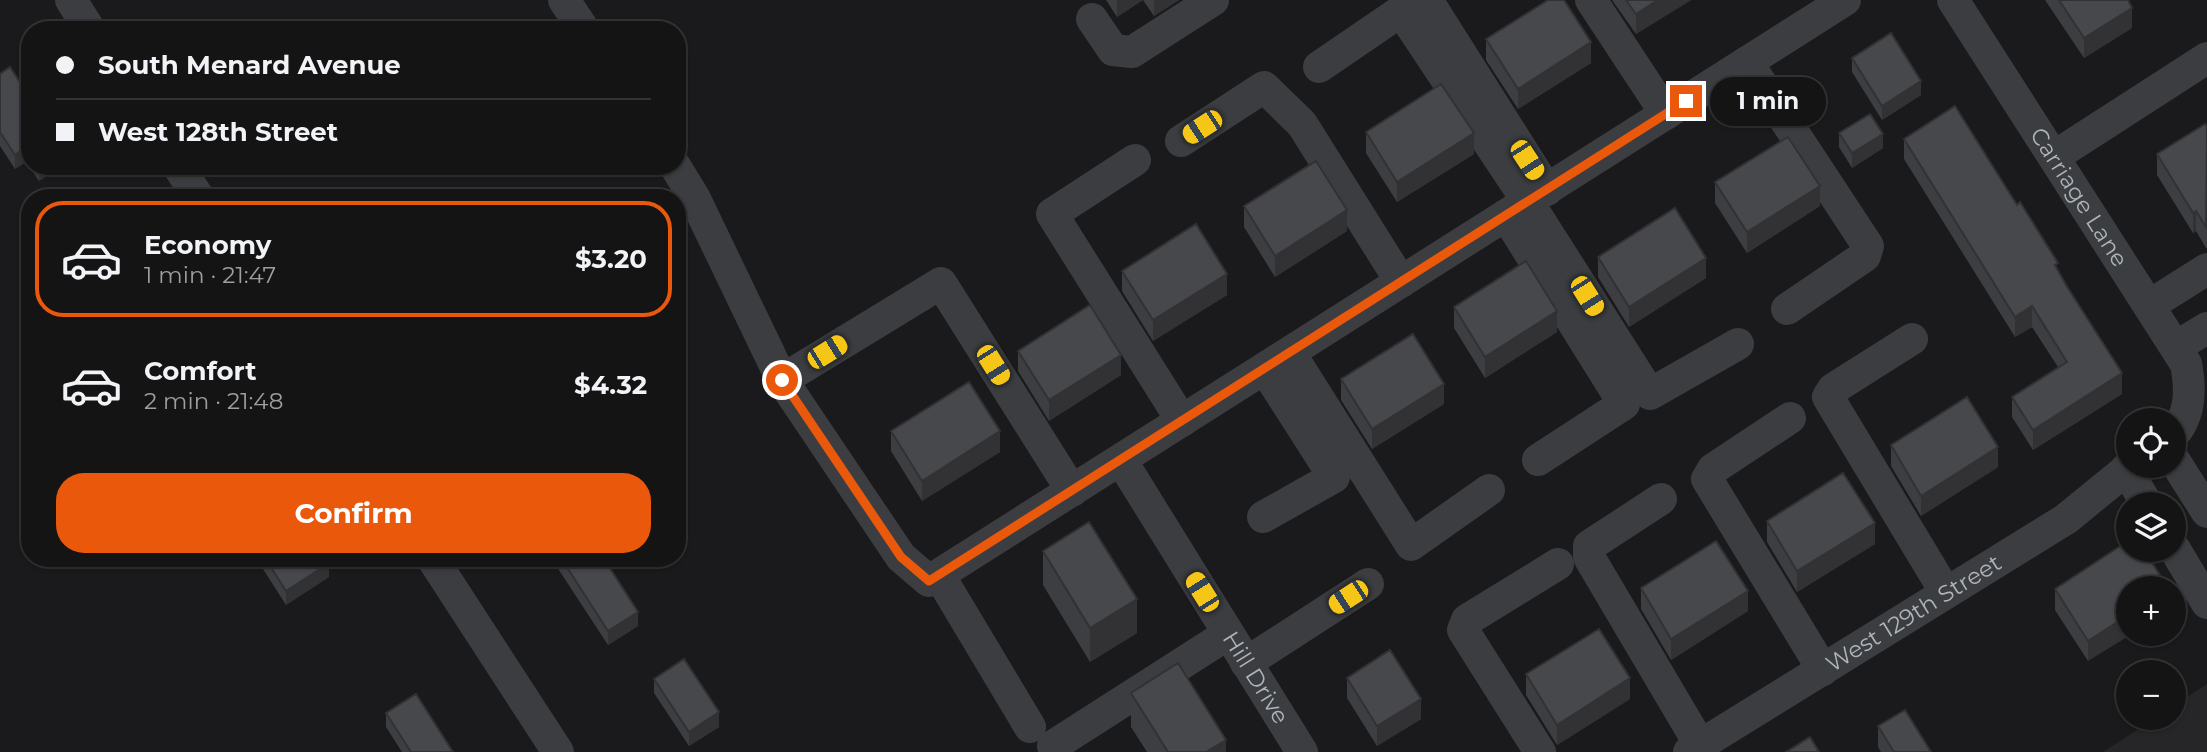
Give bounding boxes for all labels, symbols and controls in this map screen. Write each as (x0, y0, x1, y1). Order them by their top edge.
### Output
text: South Menard Avenue (98, 49, 401, 81)
callout: 1 min (1710, 76, 1826, 126)
route end (1670, 85, 1702, 117)
text: 1 min (1737, 87, 1799, 115)
car (1179, 107, 1226, 147)
text: West 128th Street (98, 116, 338, 148)
street label: Carriage Lane (2024, 122, 2134, 272)
car (1507, 137, 1548, 183)
icon: car (60, 228, 123, 291)
text: Economy (144, 229, 271, 261)
text: $3.20 (575, 243, 647, 275)
text: 1 min · 21:47 (144, 261, 276, 289)
car (1567, 273, 1608, 319)
car (804, 332, 851, 372)
car (973, 342, 1014, 388)
icon: car (60, 354, 123, 417)
text: Comfort (144, 355, 256, 387)
route start (766, 364, 798, 396)
text: $4.32 (574, 369, 647, 401)
text: 2 min · 21:48 (144, 387, 283, 415)
map controls (2116, 408, 2186, 730)
button: locate (2116, 408, 2186, 478)
button: Confirm (56, 473, 651, 553)
button: layers (2116, 492, 2186, 562)
street label: West 129th Street (1821, 548, 2006, 678)
car (1182, 569, 1223, 615)
button: + (2116, 576, 2186, 646)
car (1325, 577, 1372, 617)
street label: Hill Drive (1217, 626, 1295, 729)
button: − (2116, 660, 2186, 730)

